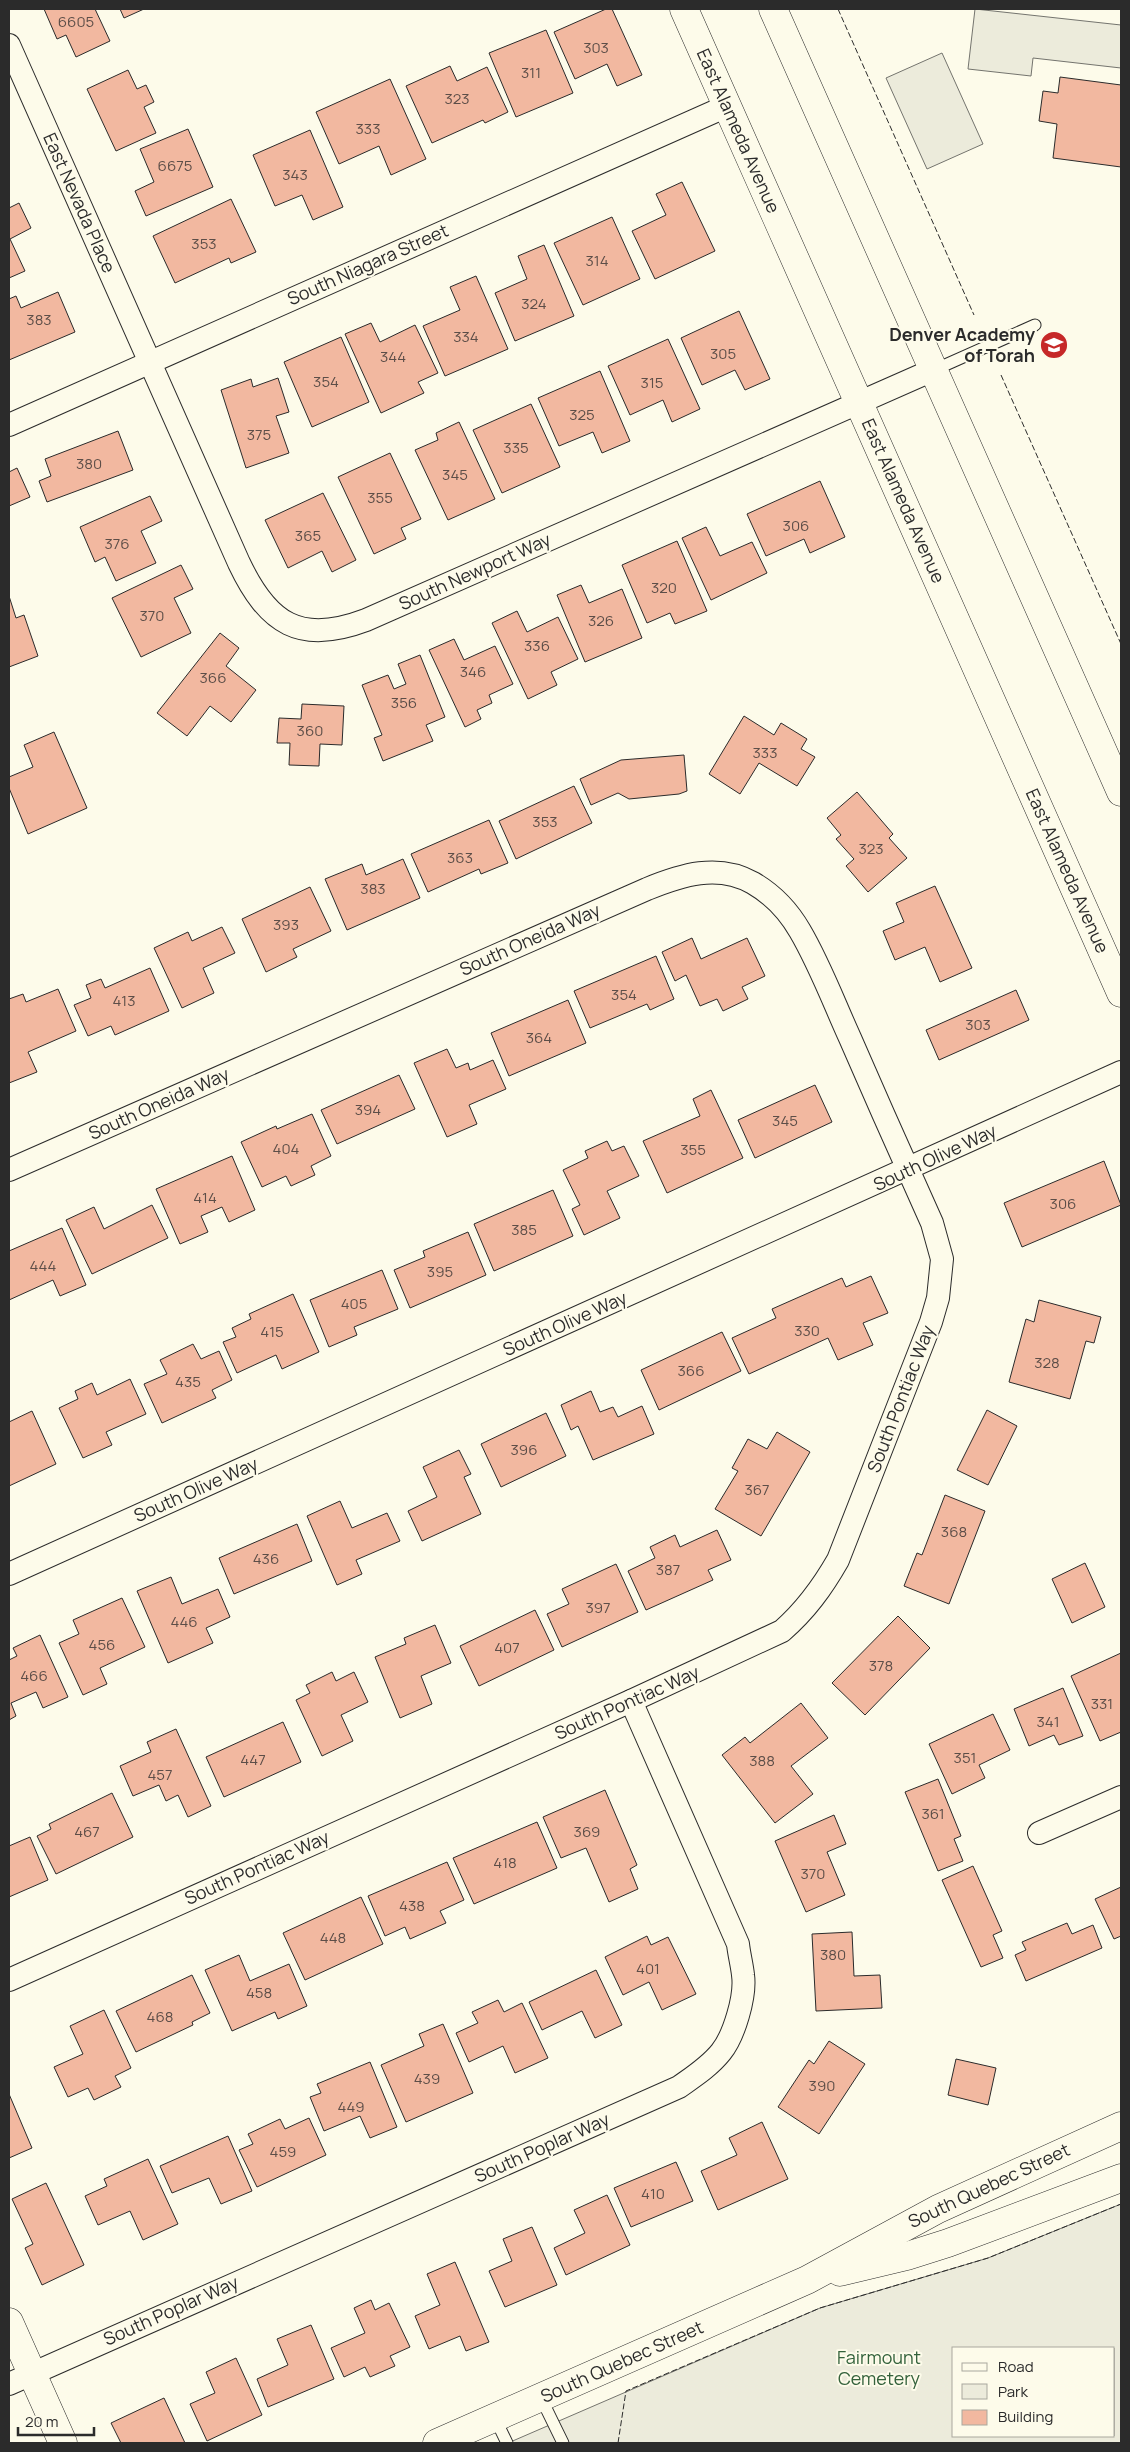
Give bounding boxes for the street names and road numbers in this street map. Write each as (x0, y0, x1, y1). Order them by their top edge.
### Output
street label: East Alameda Avenue (692, 45, 786, 217)
street label: East Nevada Place (38, 129, 122, 277)
street label: South Niagara Street (283, 218, 452, 310)
street label: East Alameda Avenue (857, 415, 951, 587)
street label: South Newport Way (395, 527, 555, 615)
street label: East Alameda Avenue (1021, 785, 1115, 957)
street label: South Oneida Way (455, 897, 604, 981)
street label: South Oneida Way (84, 1061, 233, 1145)
street label: South Olive Way (869, 1118, 1000, 1196)
street label: South Olive Way (499, 1285, 631, 1361)
street label: South Pontiac Way (861, 1321, 939, 1476)
street label: South Olive Way (130, 1451, 262, 1527)
street label: South Pontiac Way (550, 1659, 703, 1745)
street label: South Pontiac Way (180, 1824, 333, 1910)
street label: South Poplar Way (470, 2106, 613, 2188)
street label: South Quebec Street (904, 2137, 1073, 2233)
street label: South Poplar Way (99, 2269, 242, 2351)
street label: South Quebec Street (536, 2314, 707, 2408)

